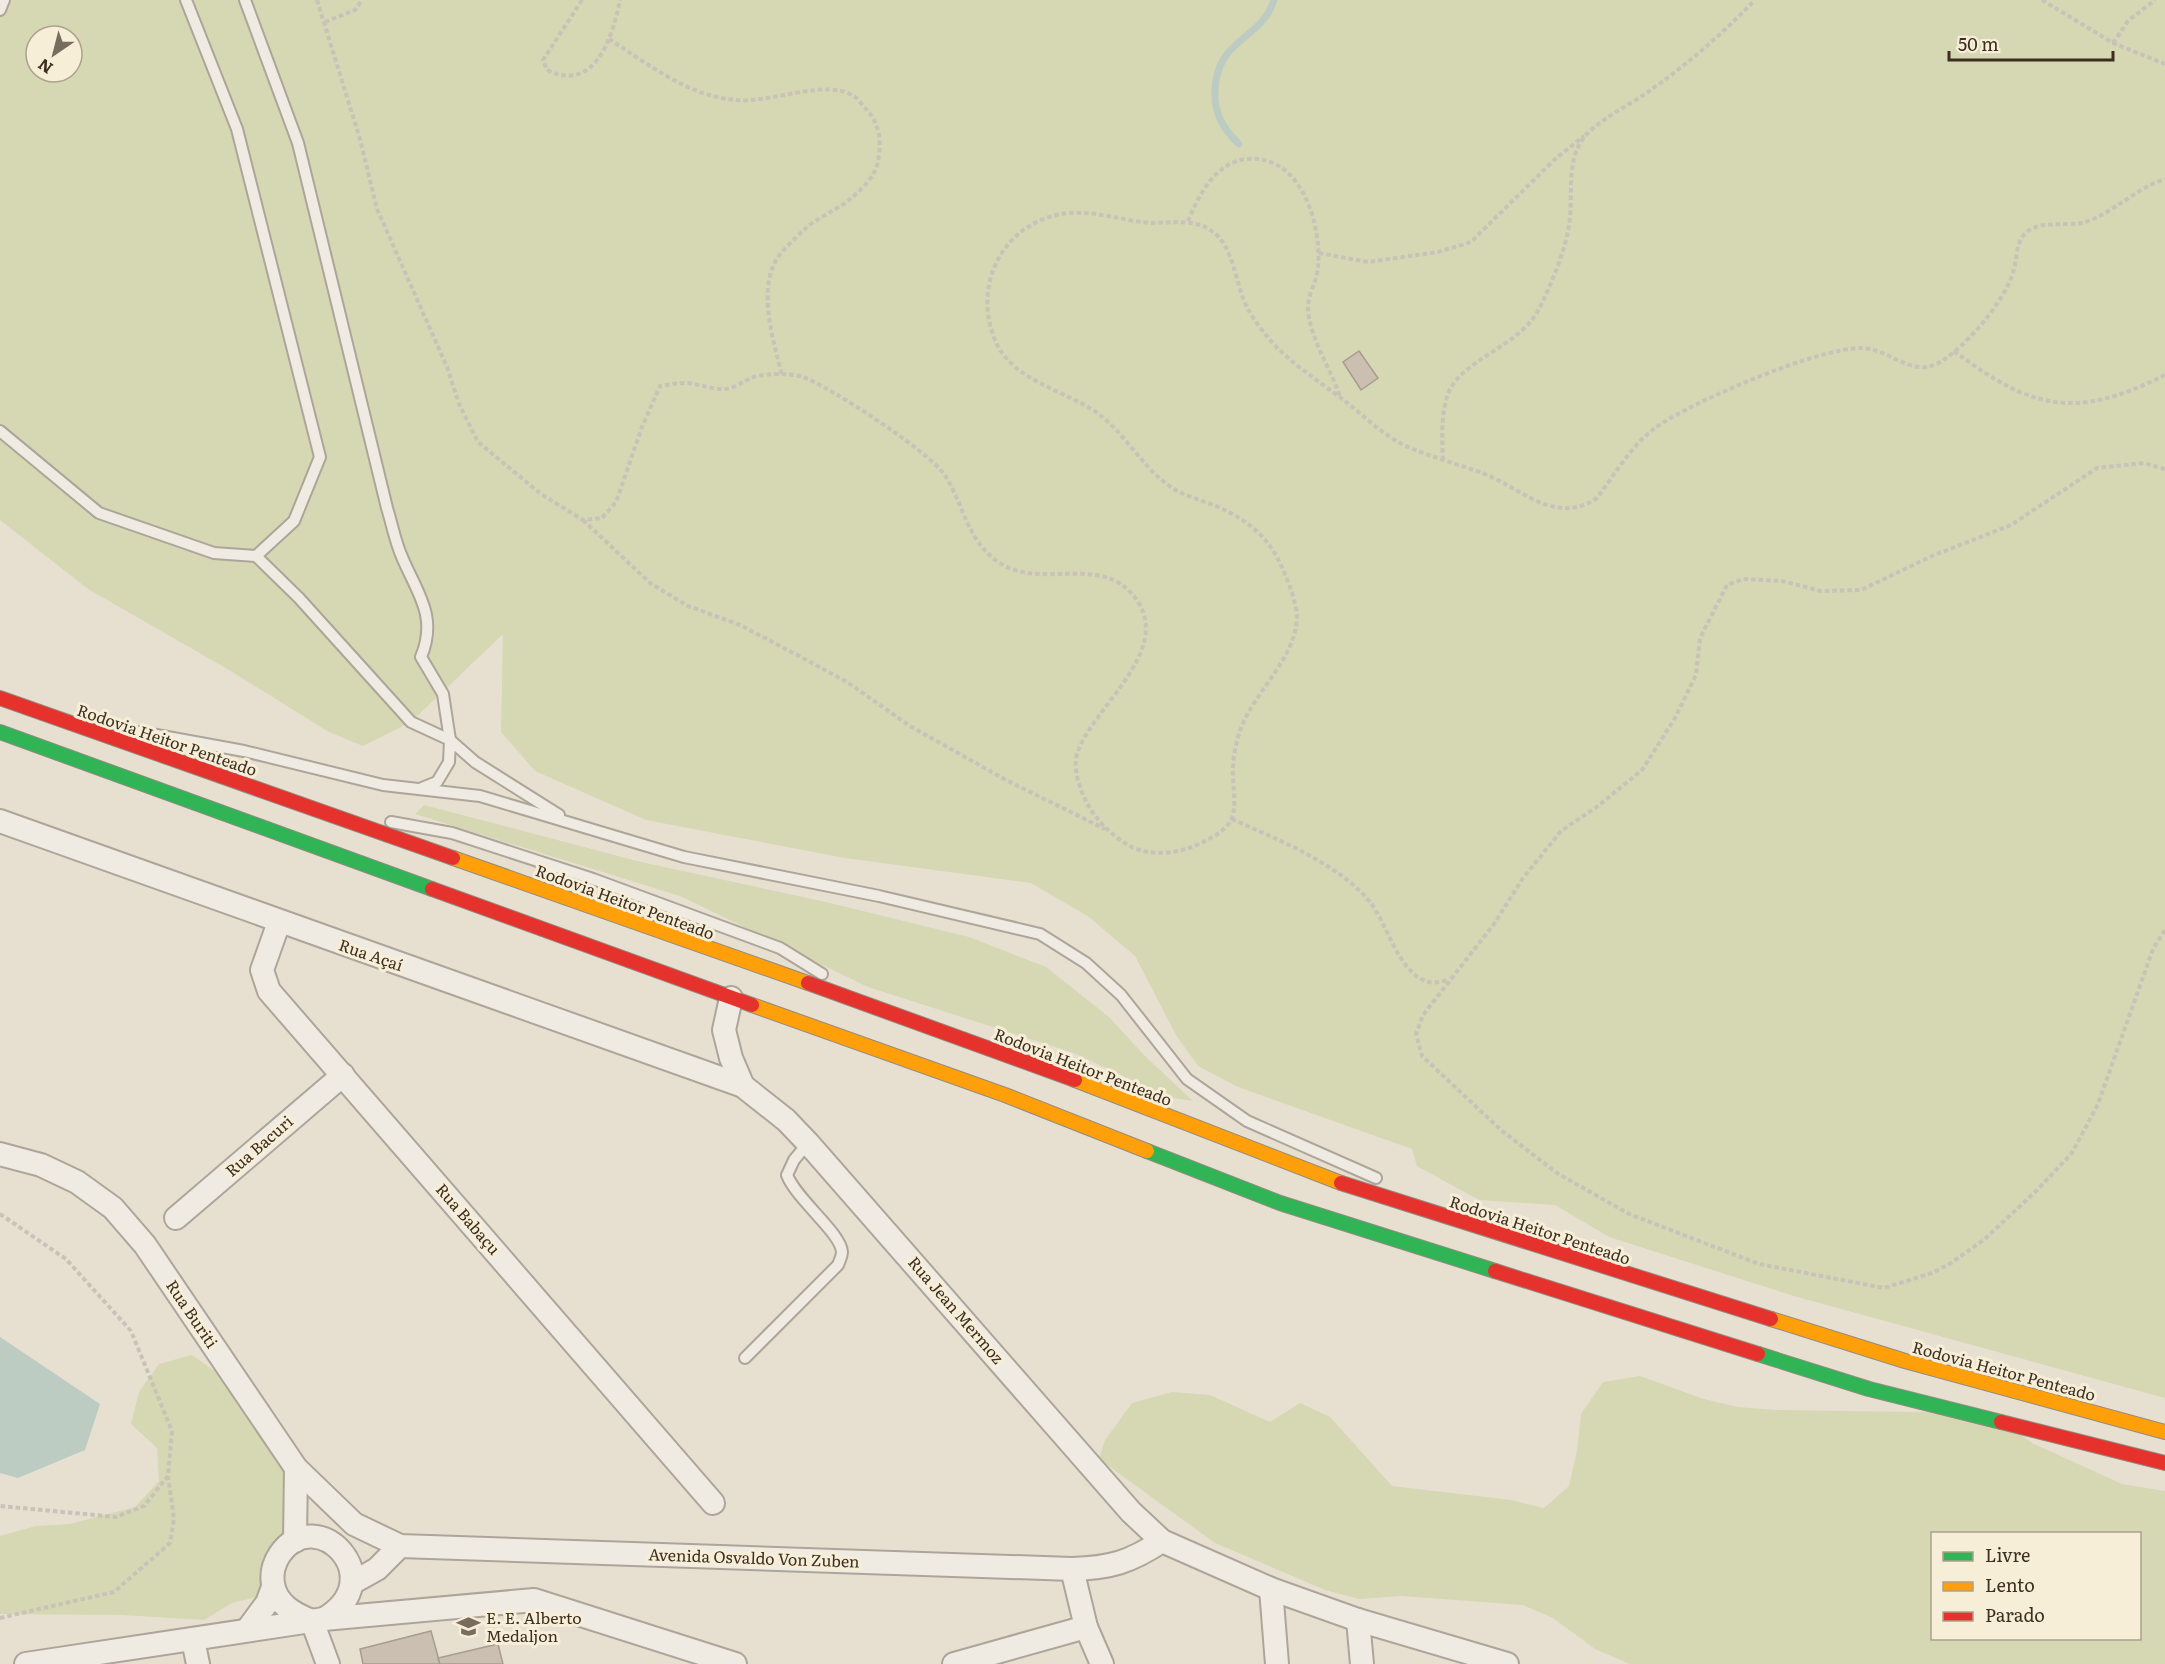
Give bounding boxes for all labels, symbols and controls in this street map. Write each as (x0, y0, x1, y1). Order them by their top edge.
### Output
north arrow (24, 24, 84, 84)
scale bar (1949, 24, 2112, 62)
text: 50 m (1958, 30, 1999, 57)
text: N (32, 53, 57, 81)
street label: Rodovia Heitor Penteado (74, 697, 260, 781)
street label: Rodovia Heitor Penteado (533, 857, 718, 945)
street label: Rua Açaí (336, 932, 407, 976)
street label: Rodovia Heitor Penteado (991, 1021, 1176, 1111)
street label: Rua Bacuri (219, 1109, 298, 1182)
street label: Rua Babaçu (431, 1177, 507, 1259)
street label: Rodovia Heitor Penteado (1447, 1188, 1634, 1270)
street label: Rua Jean Mermoz (903, 1250, 1010, 1369)
street label: Rua Buriti (161, 1274, 225, 1352)
street label: Rodovia Heitor Penteado (1910, 1334, 2099, 1406)
legend (1931, 1532, 2141, 1640)
street label: Avenida Osvaldo Von Zuben (648, 1541, 861, 1573)
text: Livre (1985, 1541, 2030, 1568)
text: Lento (1985, 1571, 2035, 1598)
text: Parado (1985, 1601, 2045, 1628)
place label: E. E. Alberto Medaljon (486, 1605, 582, 1647)
school or university icon: E. E. Alberto Medaljon (455, 1614, 481, 1640)

